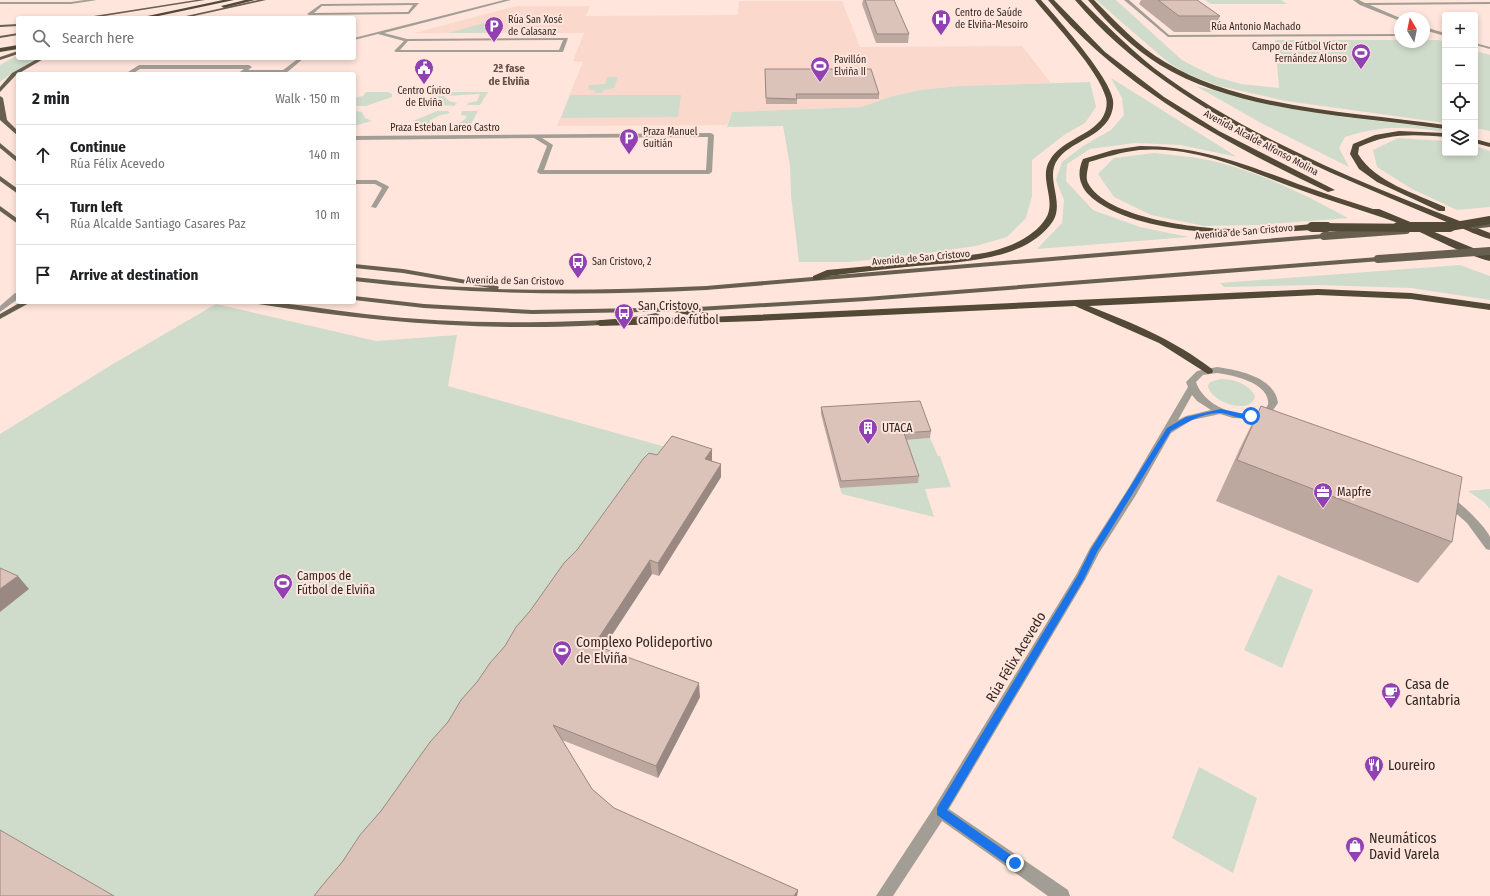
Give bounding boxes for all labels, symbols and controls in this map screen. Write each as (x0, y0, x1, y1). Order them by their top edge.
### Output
place label: Centro de Saúde de Elviña-Mesoiro (955, 6, 1028, 31)
hospital icon: Centro de Saúde de Elviña-Mesoiro (930, 8, 952, 36)
north arrow (1394, 12, 1430, 48)
map controls (1442, 12, 1478, 156)
button: + (1442, 12, 1478, 48)
place label: Rúa San Xosé de Calasanz (508, 13, 563, 38)
parking icon: Rúa San Xosé de Calasanz (483, 15, 505, 43)
search box (16, 16, 356, 60)
street label: Rúa Antonio Machado (1211, 20, 1301, 33)
icon: search (30, 27, 52, 49)
text: Search here (62, 29, 134, 47)
place label: Campo de Fútbol Víctor Fernández Alonso (1252, 40, 1348, 65)
sports icon: Campo de Fútbol Víctor Fernández Alonso (1350, 42, 1372, 70)
button: − (1442, 48, 1478, 84)
place label: Pavillón Elviña II (834, 54, 866, 78)
sports icon: Pavillón Elviña II (809, 55, 831, 83)
public building icon: Centro Cívico de Elviña (413, 57, 435, 85)
district label: 2ª fase de Elviña (488, 62, 530, 88)
place label: Centro Cívico de Elviña (397, 84, 451, 109)
button: locate (1442, 84, 1478, 120)
text: 2 min (32, 88, 70, 109)
text: Walk · 150 m (275, 91, 340, 106)
street label: Avenida Alcalde Alfonso Molina (1202, 108, 1320, 178)
button: layers (1442, 120, 1478, 156)
street label: Praza Esteban Lareo Castro (390, 122, 500, 134)
place label: Praza Manuel Guitián (643, 126, 698, 150)
parking icon: Praza Manuel Guitián (618, 127, 640, 155)
text: Continue (70, 138, 126, 156)
icon: ahead (32, 144, 54, 166)
text: 140 m (309, 147, 340, 162)
text: Rúa Félix Acevedo (70, 156, 165, 171)
text: Turn left (70, 198, 123, 216)
icon: left (32, 204, 54, 226)
text: 10 m (315, 207, 340, 222)
text: Rúa Alcalde Santiago Casares Paz (70, 216, 246, 231)
street label: Avenida de San Cristovo (1194, 222, 1294, 242)
street label: Avenida de San Cristovo (871, 248, 971, 268)
bus stop icon: San Cristovo, 2 (567, 251, 589, 279)
place label: San Cristovo, 2 (592, 256, 652, 268)
icon: arrive (32, 264, 54, 286)
text: Arrive at destination (70, 266, 198, 284)
street label: Avenida de San Cristovo (466, 274, 564, 288)
place label: San Cristovo, campo de fútbol (638, 299, 719, 327)
bus stop icon: San Cristovo, campo de fútbol (613, 302, 635, 330)
route start (1242, 407, 1260, 425)
building icon: UTACA (857, 417, 879, 445)
place label: UTACA (882, 421, 913, 435)
office icon: Mapfre (1312, 481, 1334, 509)
place label: Mapfre (1337, 485, 1371, 499)
place label: Campos de Fútbol de Elviña (297, 569, 375, 597)
sports icon: Campos de Fútbol de Elviña (272, 572, 294, 600)
street label: Rúa Félix Acevedo (982, 609, 1050, 705)
place label: Complexo Polideportivo de Elviña (576, 634, 713, 667)
sports icon: Complexo Polideportivo de Elviña (551, 639, 573, 667)
place label: Casa de Cantabria (1405, 676, 1460, 709)
cafe icon: Casa de Cantabria (1380, 681, 1402, 709)
restaurant icon: Loureiro (1363, 754, 1385, 782)
place label: Loureiro (1388, 757, 1435, 774)
place label: Neumáticos David Varela (1369, 830, 1440, 863)
shop icon: Neumáticos David Varela (1344, 835, 1366, 863)
route end (1006, 854, 1024, 872)

